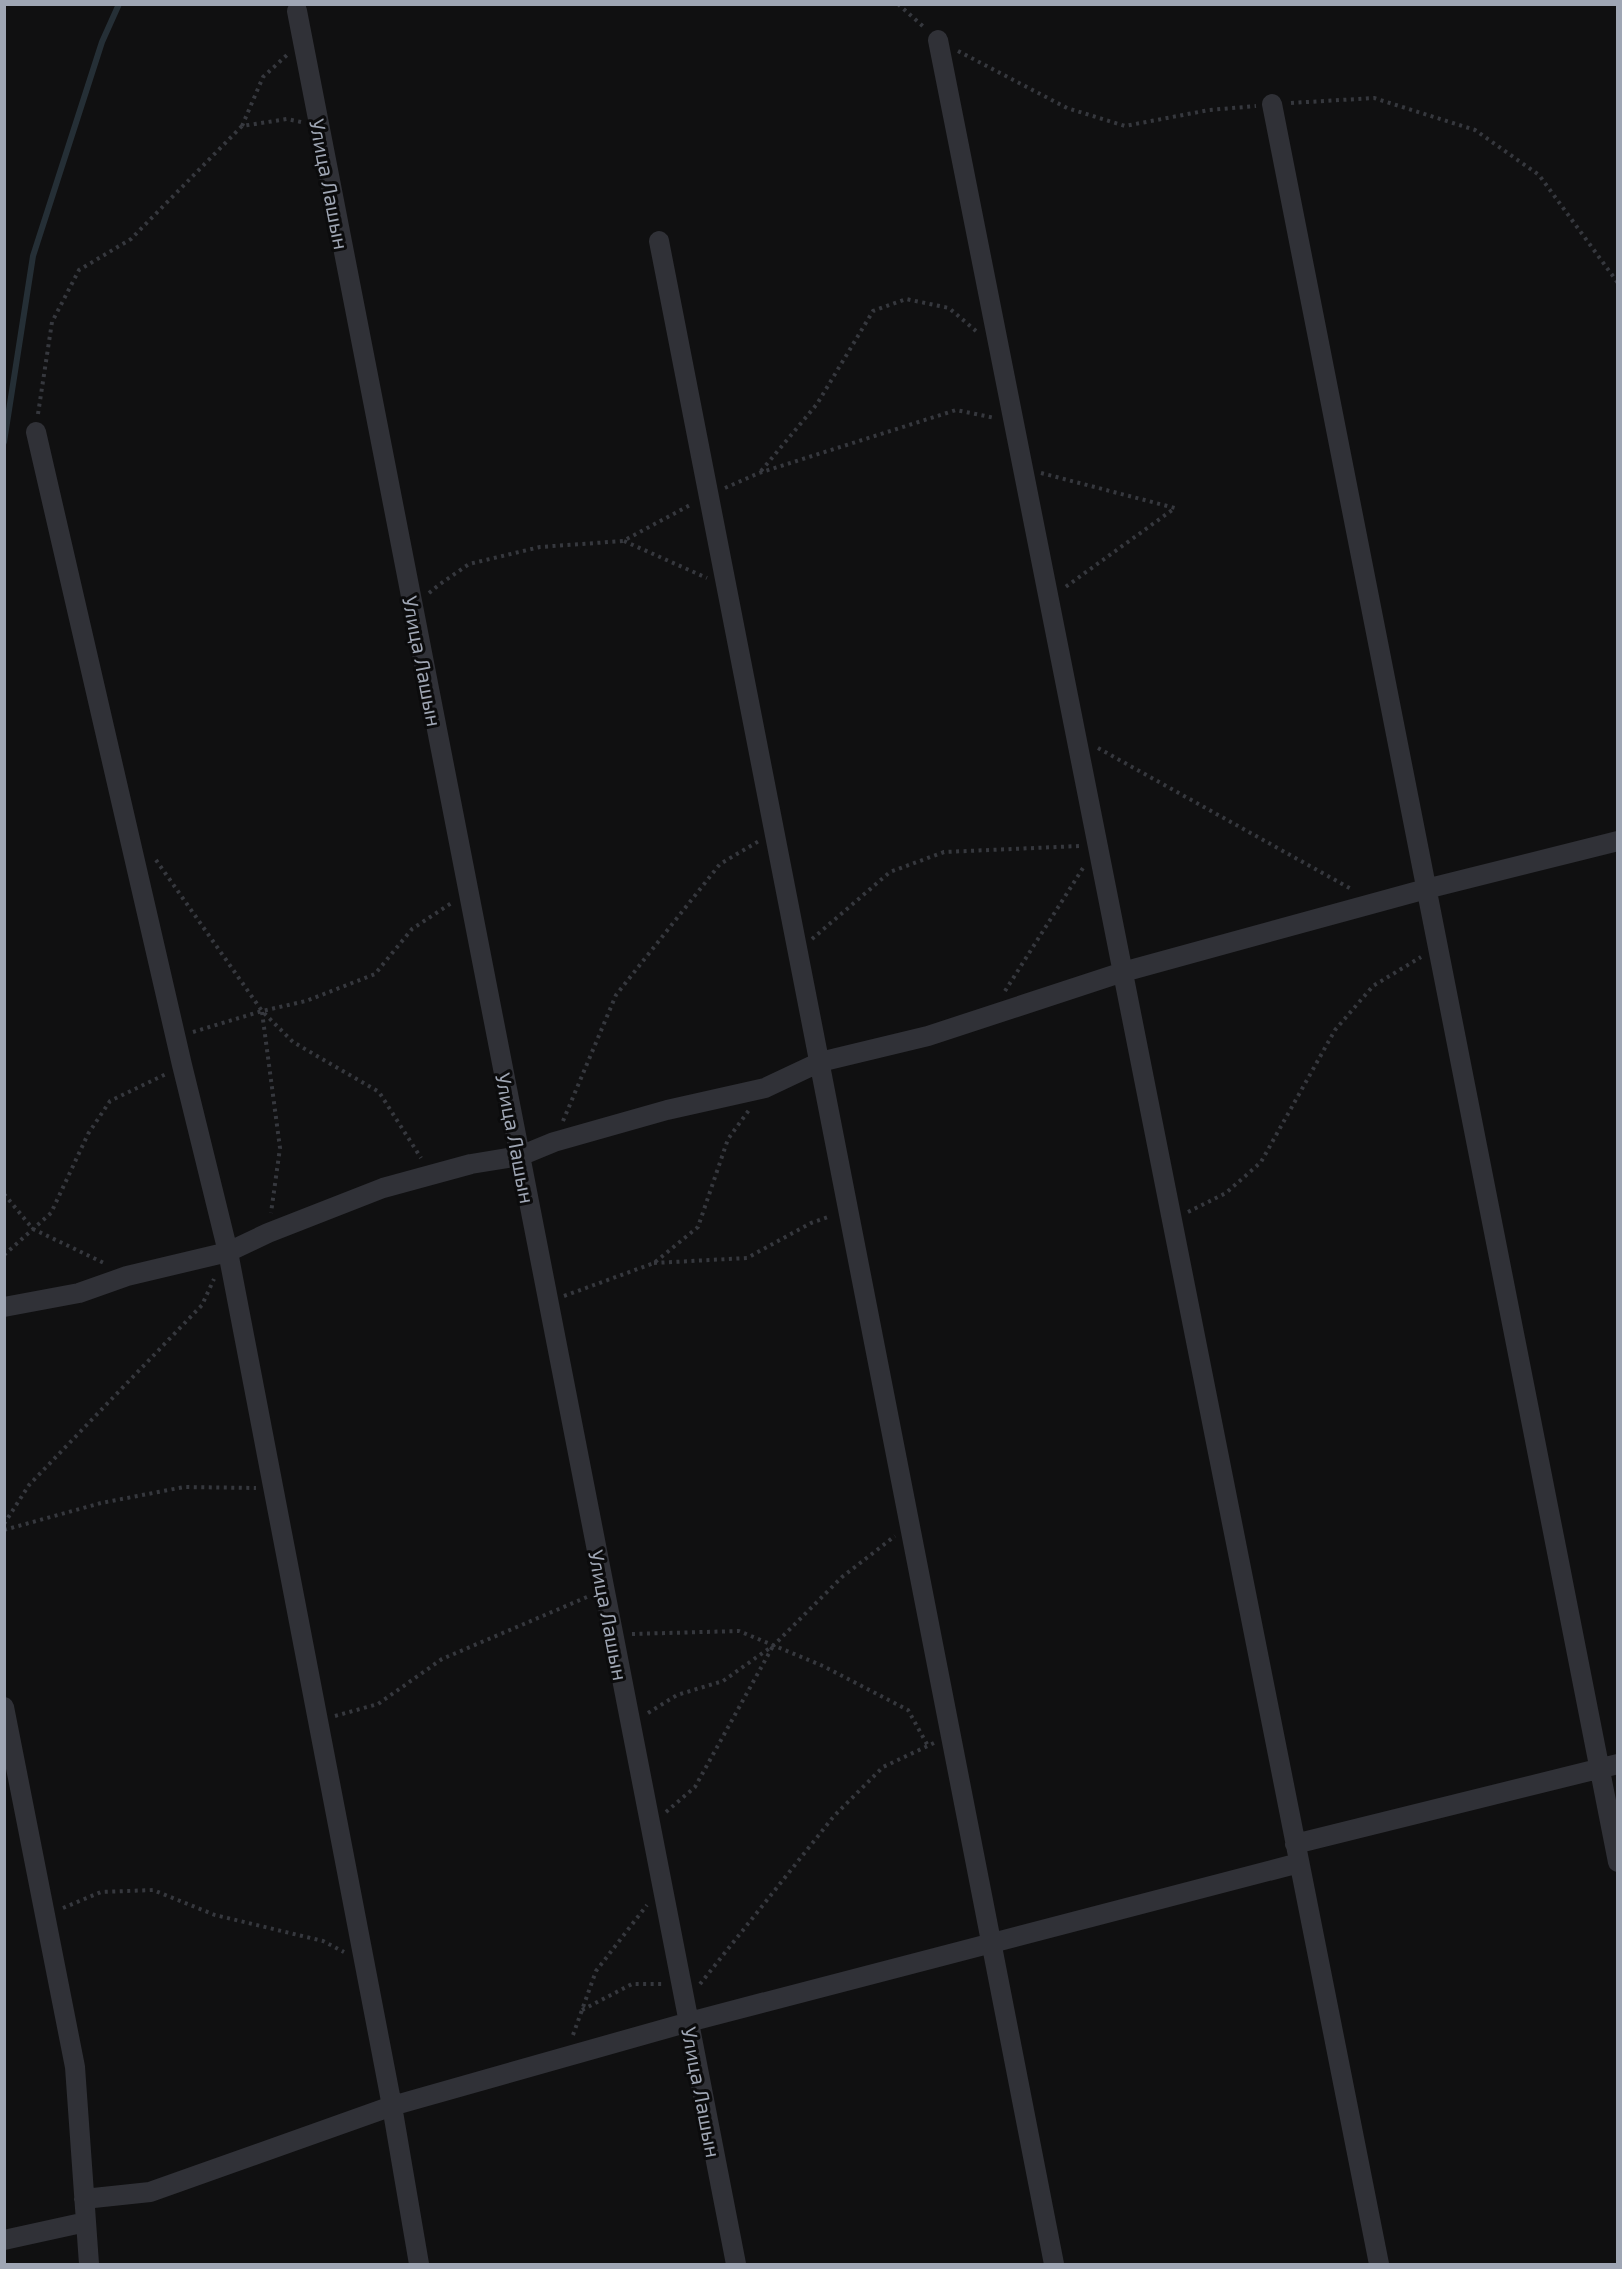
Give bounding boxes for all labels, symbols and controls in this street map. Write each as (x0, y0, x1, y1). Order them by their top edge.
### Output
street label: Улица Лашын (305, 116, 355, 252)
street label: Улица Лашын (398, 593, 448, 729)
street label: Улица Лашын (491, 1070, 541, 1206)
street label: Улица Лашын (584, 1547, 634, 1683)
street label: Улица Лашын (677, 2024, 727, 2160)

